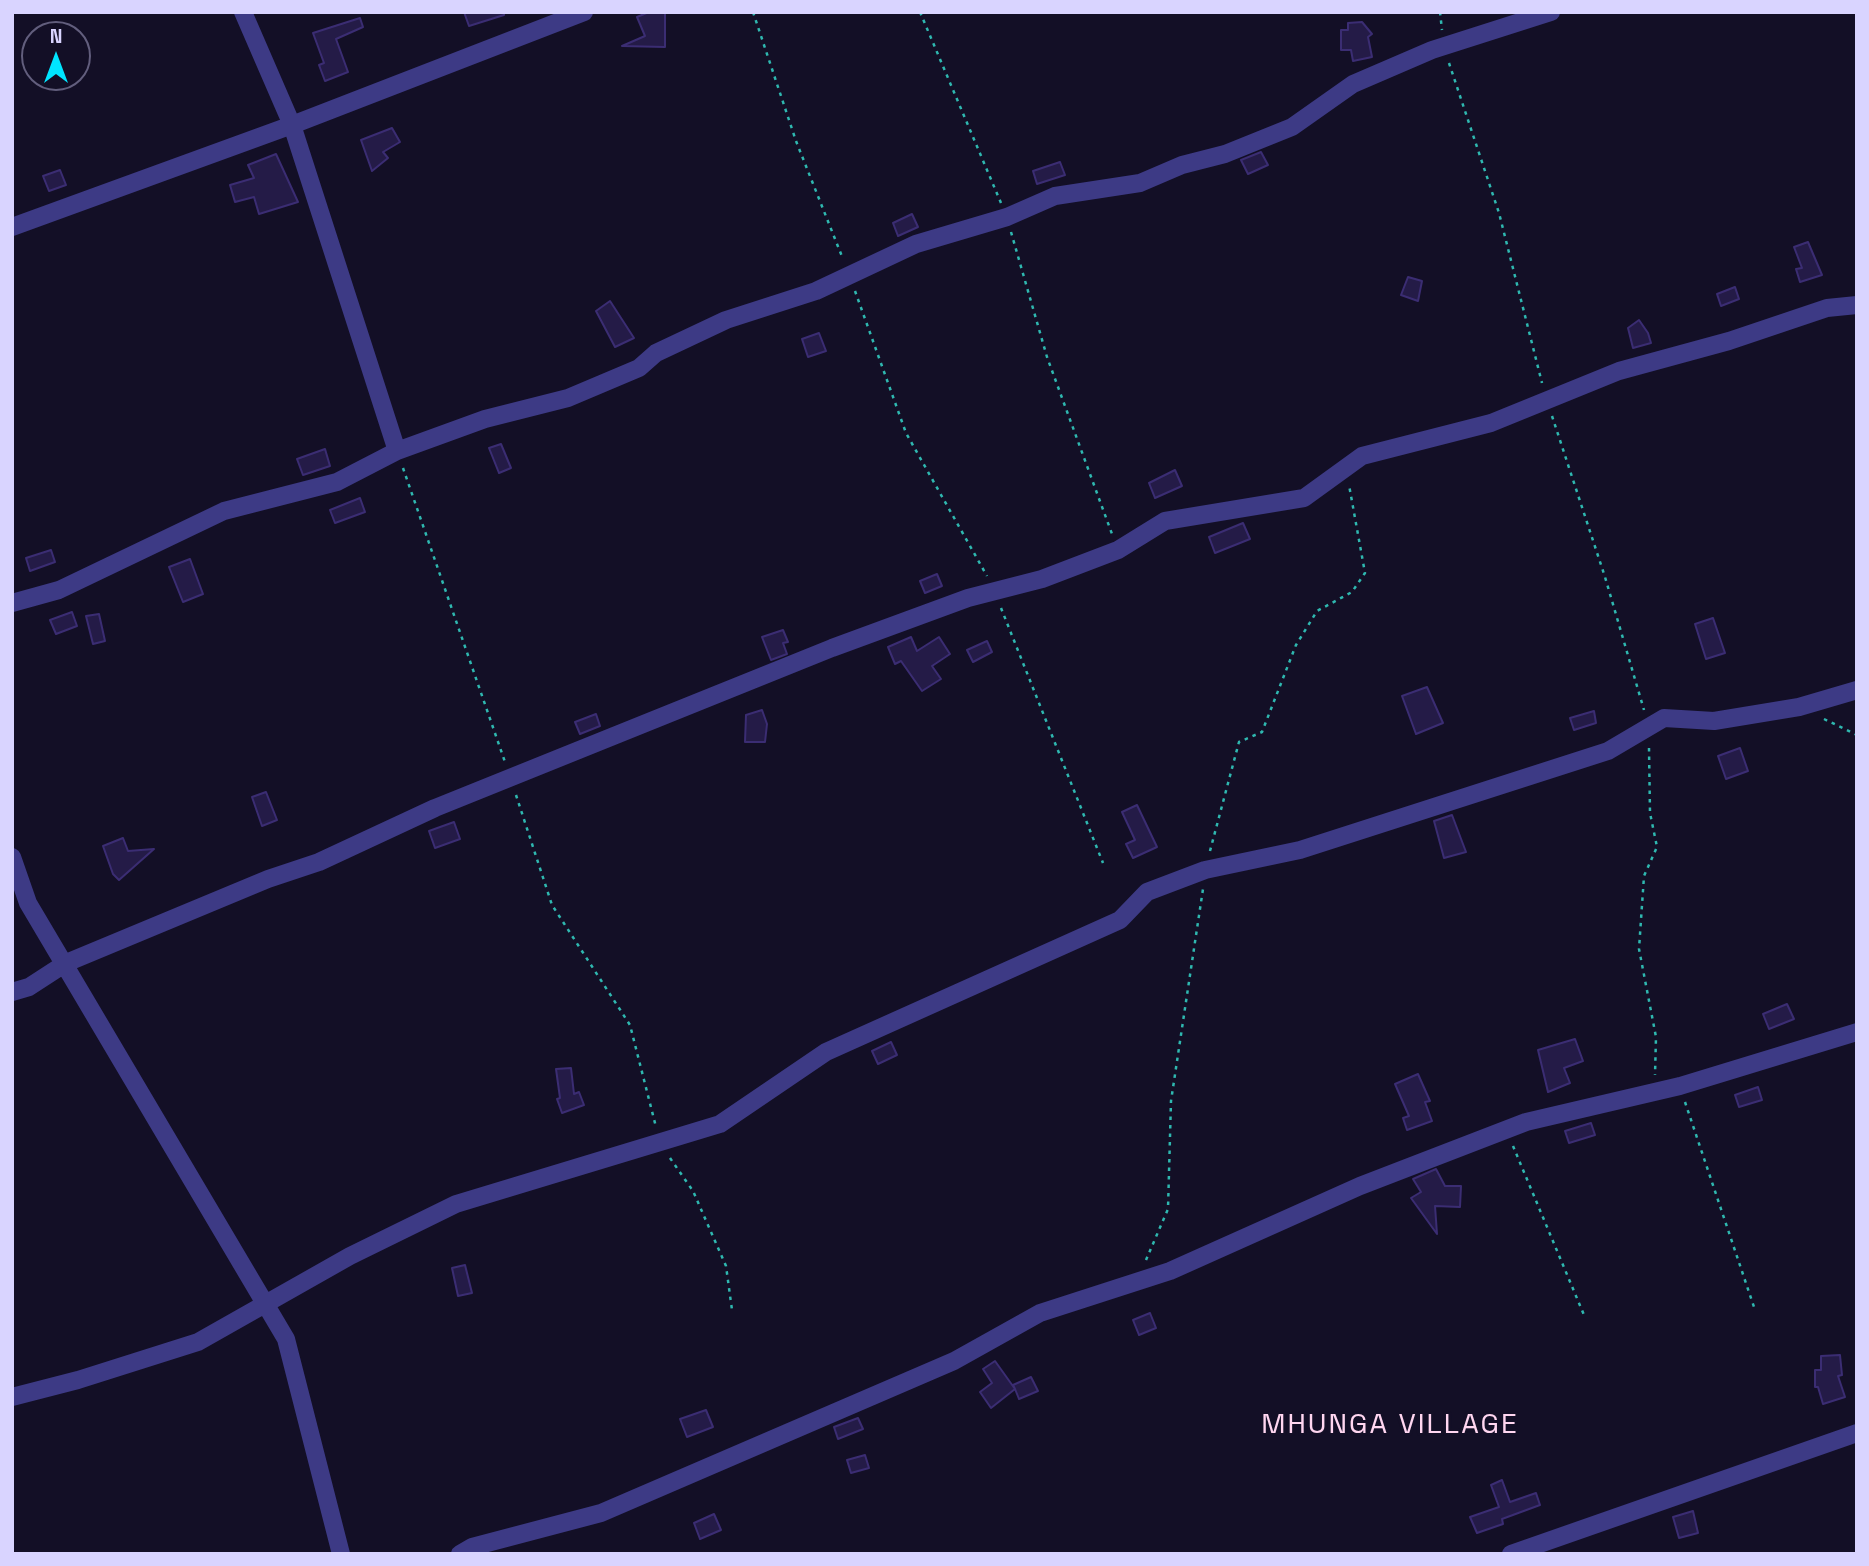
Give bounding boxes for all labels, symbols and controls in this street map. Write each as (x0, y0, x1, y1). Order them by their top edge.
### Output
north arrow (21, 21, 91, 91)
text: N (50, 24, 62, 49)
district label: MHUNGA VILLAGE (1263, 1408, 1517, 1442)

